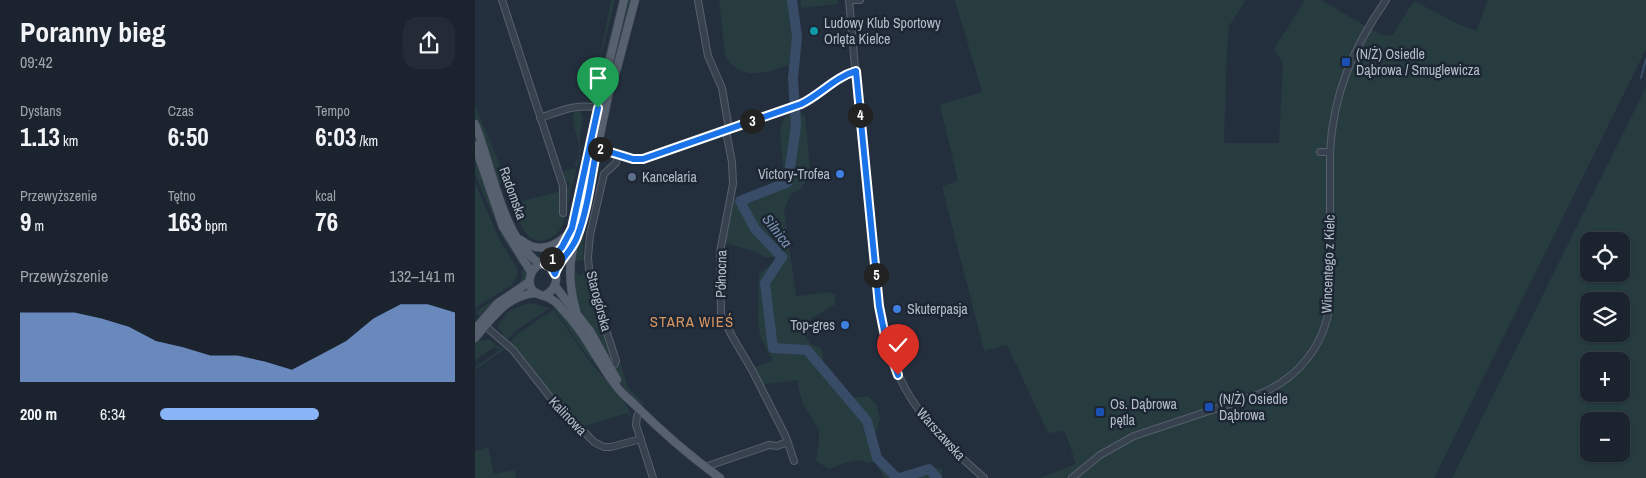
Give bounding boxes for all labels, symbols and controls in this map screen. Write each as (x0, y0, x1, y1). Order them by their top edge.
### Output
text: Poranny bieg (20, 13, 165, 51)
place label: Ludowy Klub Sportowy Orlęta Kielce (824, 14, 941, 48)
button: share (403, 17, 455, 69)
marker: Ludowy Klub Sportowy Orlęta Kielce (808, 25, 820, 37)
place label: (N/Ż) Osiedle Dąbrowa / Smuglewicza (1356, 45, 1480, 79)
text: 09:42 (20, 51, 53, 73)
marker: (N/Ż) Osiedle Dąbrowa / Smuglewicza (1340, 56, 1352, 68)
pin (577, 57, 619, 108)
icon: arrive (584, 64, 612, 92)
text: Dystans (20, 102, 61, 120)
text: Czas (168, 102, 194, 120)
text: Tempo (315, 102, 350, 120)
pin: 4 (847, 102, 873, 128)
text: 4 (857, 106, 864, 124)
pin: 3 (739, 108, 765, 134)
text: 3 (749, 112, 756, 130)
text: 1.13 (20, 120, 60, 154)
text: 6:50 (168, 120, 209, 154)
text: 6:03 (315, 120, 356, 154)
text: km (60, 132, 78, 150)
text: /km (356, 132, 378, 150)
pin: 2 (587, 136, 613, 162)
text: 2 (597, 140, 604, 158)
street label: Radomska (495, 164, 531, 222)
place label: Victory-Trofea (758, 165, 831, 183)
place label: Kancelaria (642, 168, 697, 186)
marker: Victory-Trofea (834, 168, 846, 180)
marker: Kancelaria (626, 171, 638, 183)
text: Przewyższenie (20, 187, 97, 205)
text: Tętno (168, 187, 196, 205)
text: kcal (315, 187, 336, 205)
text: 9 (20, 205, 31, 239)
text: 163 (168, 205, 202, 239)
text: 76 (315, 205, 338, 239)
water label: Silnica (758, 209, 797, 252)
street label: Wincentego z Kielc (1317, 214, 1339, 314)
text: m (31, 217, 44, 235)
text: bpm (202, 217, 227, 235)
map controls (1580, 232, 1630, 462)
button: locate (1580, 232, 1630, 282)
pin: 1 (539, 246, 565, 272)
street label: Północna (712, 249, 730, 298)
text: 1 (549, 250, 556, 268)
pin: 5 (863, 262, 889, 288)
text: Przewyższenie (20, 265, 108, 287)
text: 132–141 m (389, 265, 455, 287)
text: 5 (873, 266, 880, 284)
street label: Starogórska (582, 269, 616, 334)
button: layers (1580, 292, 1630, 342)
place label: Skuterpasja (907, 300, 968, 318)
marker: Skuterpasja (891, 303, 903, 315)
district label: STARA WIEŚ (650, 311, 734, 332)
place label: Top-gres (790, 316, 835, 334)
marker: Top-gres (839, 319, 851, 331)
pin (877, 324, 919, 375)
icon: check (884, 331, 912, 359)
button: + (1580, 352, 1630, 402)
place label: (N/Ż) Osiedle Dąbrowa (1219, 390, 1288, 424)
street label: Kalinowa (545, 393, 591, 440)
place label: Os. Dąbrowa pętla (1110, 395, 1178, 429)
marker: (N/Ż) Osiedle Dąbrowa (1203, 401, 1215, 413)
text: 200 m (20, 403, 57, 425)
text: 6:34 (100, 403, 126, 425)
street label: Warszawska (913, 404, 970, 464)
marker: Os. Dąbrowa pętla (1094, 406, 1106, 418)
button: − (1580, 412, 1630, 462)

